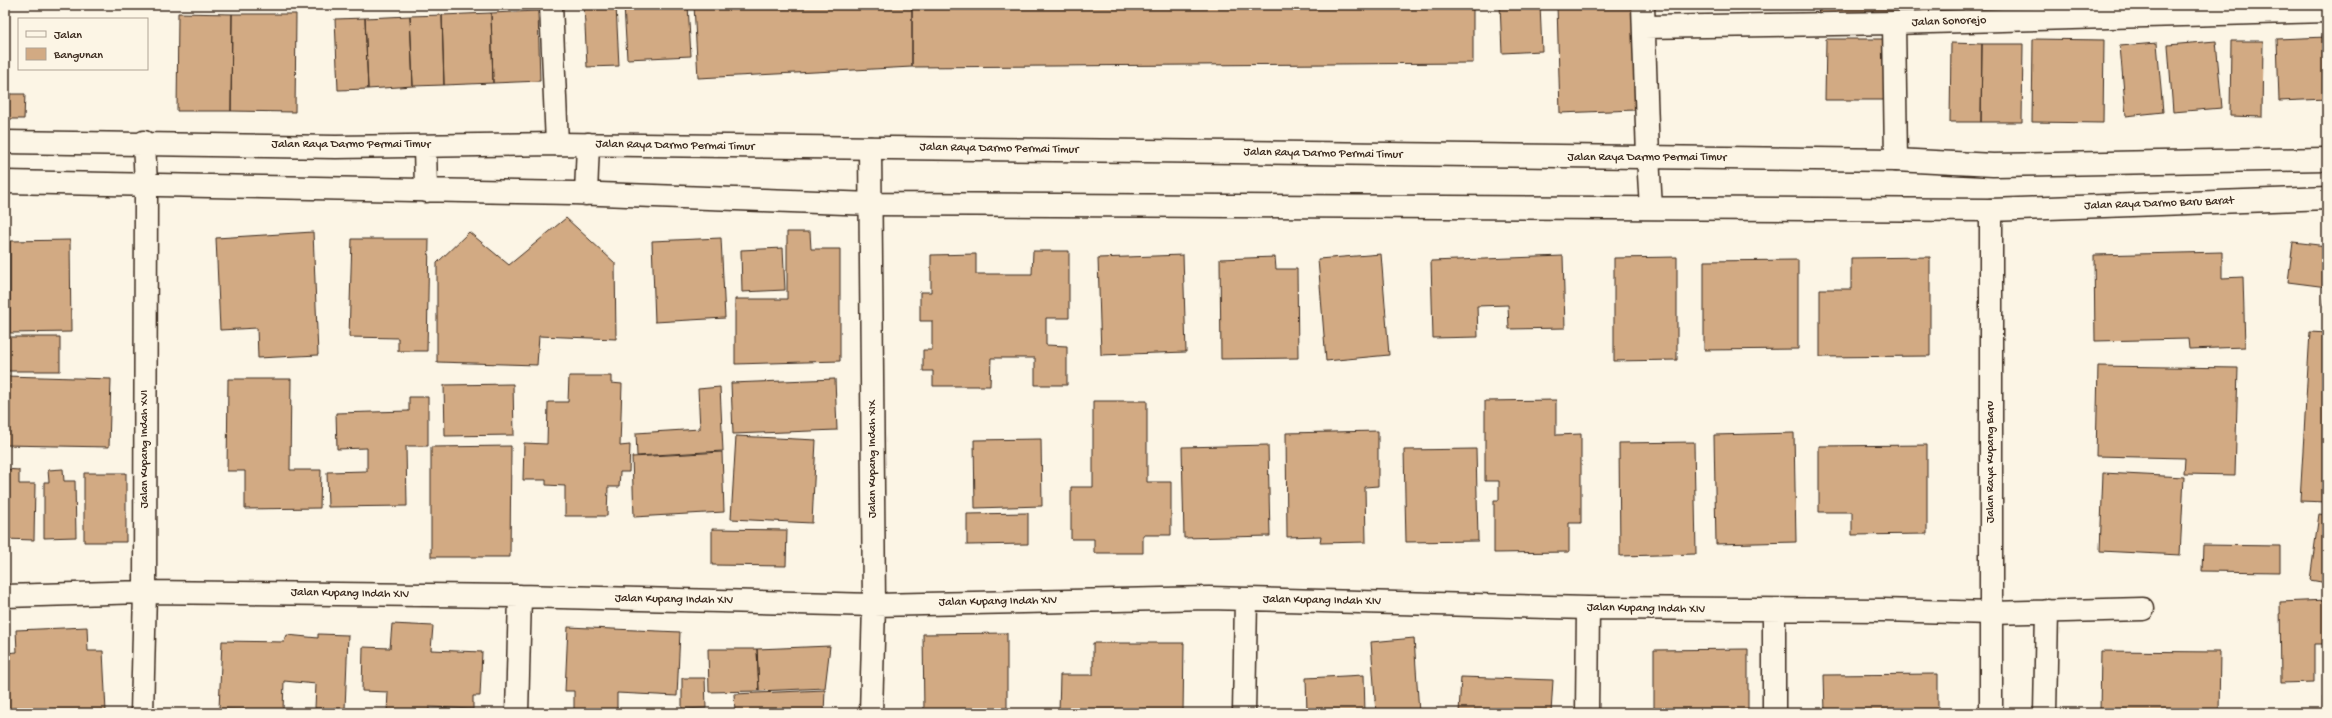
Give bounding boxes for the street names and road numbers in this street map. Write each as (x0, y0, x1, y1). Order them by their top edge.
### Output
street label: Jalan Sonorejo (1911, 14, 1987, 30)
street label: Jalan Raya Darmo Permai Timur (272, 138, 432, 152)
street label: Jalan Raya Darmo Permai Timur (595, 138, 756, 154)
street label: Jalan Raya Darmo Permai Timur (919, 141, 1080, 157)
street label: Jalan Raya Darmo Permai Timur (1243, 146, 1404, 162)
street label: Jalan Raya Darmo Permai Timur (1568, 151, 1728, 165)
street label: Jalan Raya Darmo Baru Barat (2084, 194, 2235, 214)
street label: Jalan Kupang Indah XVI (138, 390, 152, 508)
street label: Jalan Kupang Indah XIX (866, 399, 880, 518)
street label: Jalan Raya Kupang Baru (1984, 401, 1998, 523)
street label: Jalan Kupang Indah XIV (291, 586, 410, 602)
street label: Jalan Kupang Indah XIV (615, 592, 734, 608)
street label: Jalan Kupang Indah XIV (1263, 593, 1382, 609)
street label: Jalan Kupang Indah XIV (939, 594, 1058, 610)
street label: Jalan Kupang Indah XIV (1587, 601, 1706, 617)

